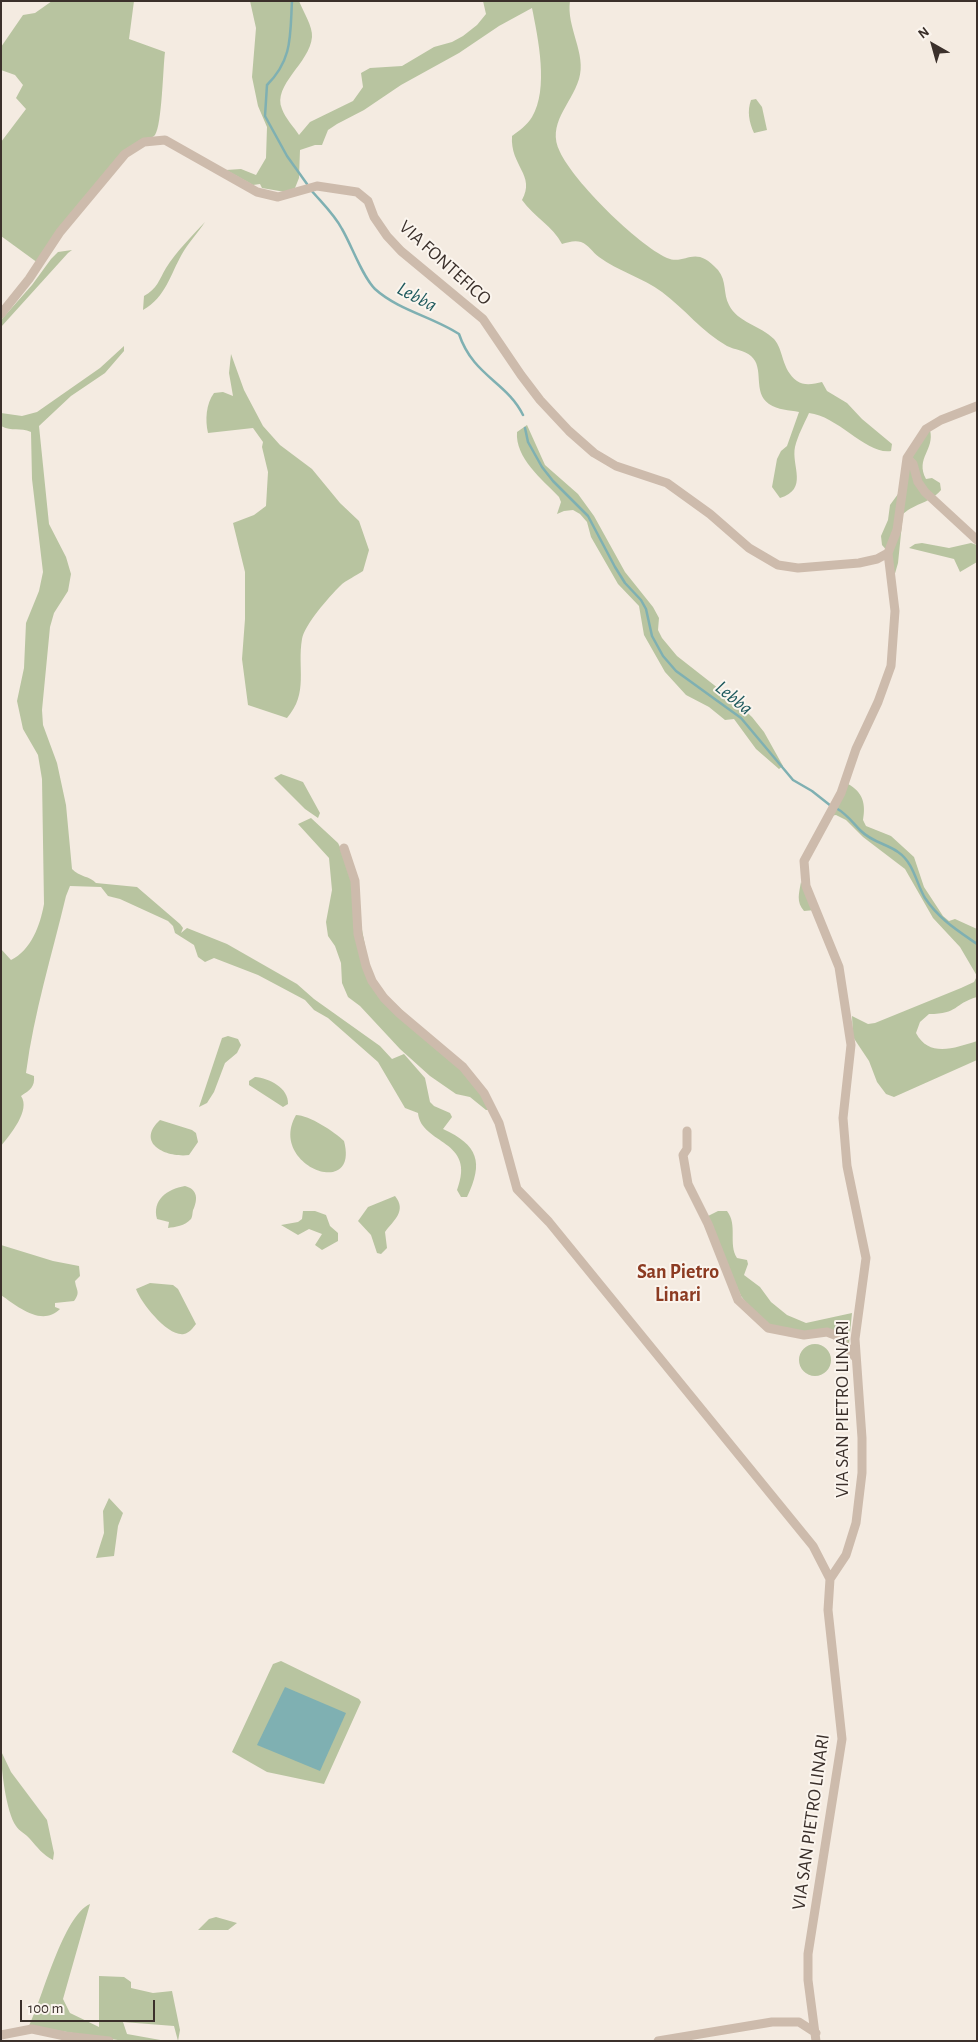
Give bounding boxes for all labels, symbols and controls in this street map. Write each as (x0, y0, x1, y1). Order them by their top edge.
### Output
north arrow (908, 20, 958, 70)
text: N (916, 25, 932, 42)
street label: VIA FONTEFICO (394, 216, 496, 310)
water label: Lebba (393, 277, 441, 317)
water label: Lebba (710, 676, 758, 720)
district label: San Pietro Linari (637, 1260, 719, 1307)
street label: VIA SAN PIETRO LINARI (831, 1320, 853, 1498)
street label: VIA SAN PIETRO LINARI (787, 1732, 835, 1912)
scale bar (22, 1990, 158, 2022)
text: 100 m (28, 2001, 63, 2016)

